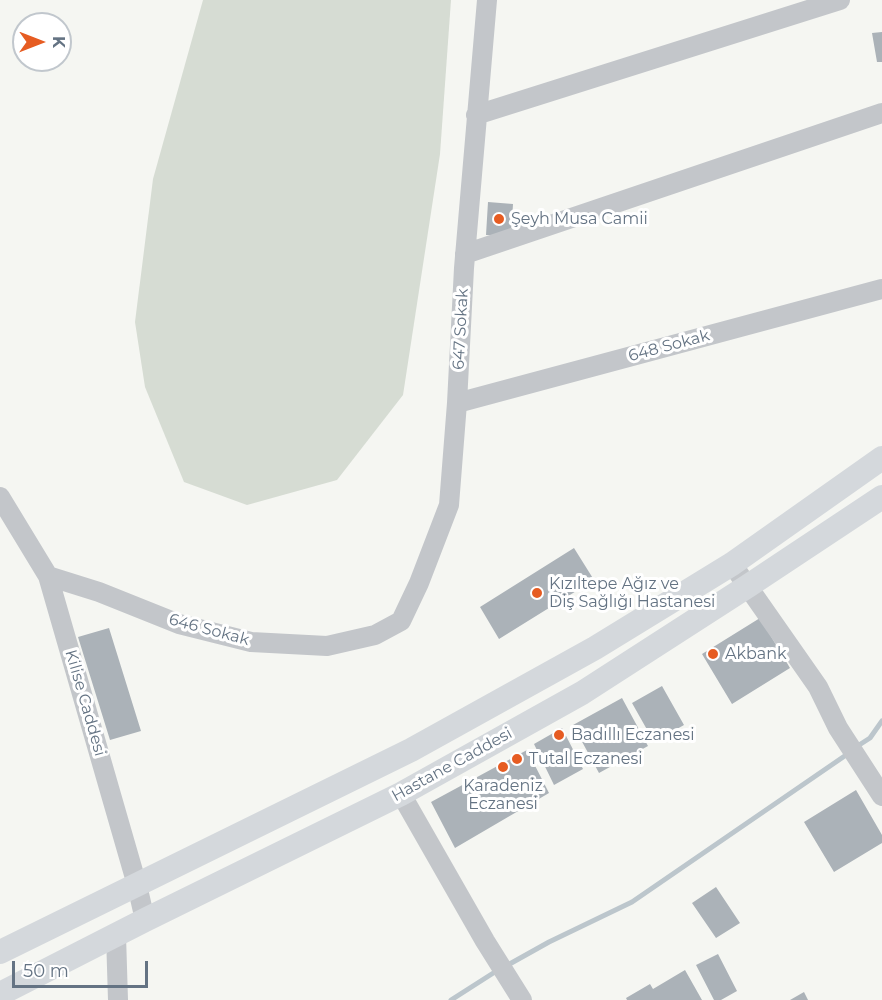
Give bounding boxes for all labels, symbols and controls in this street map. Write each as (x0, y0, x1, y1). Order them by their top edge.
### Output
north arrow (12, 12, 72, 72)
text: K (49, 36, 68, 48)
place label: Şeyh Musa Camii (511, 209, 648, 229)
marker: Şeyh Musa Camii (492, 212, 506, 226)
street label: 647 Sokak (449, 288, 473, 370)
street label: 648 Sokak (626, 326, 712, 366)
place label: Kızıltepe Ağız ve Diş Sağlığı Hastanesi (549, 574, 715, 612)
marker: Kızıltepe Ağız ve Diş Sağlığı Hastanesi (530, 586, 544, 600)
street label: 646 Sokak (167, 610, 251, 650)
place label: Akbank (725, 644, 787, 664)
street label: Kilise Caddesi (61, 647, 109, 759)
marker: Akbank (706, 647, 720, 661)
street label: Hastane Caddesi (388, 724, 516, 806)
place label: Badıllı Eczanesi (571, 725, 694, 745)
marker: Badıllı Eczanesi (552, 728, 566, 742)
place label: Tutal Eczanesi (529, 749, 642, 769)
marker: Tutal Eczanesi (510, 752, 524, 766)
marker: Karadeniz Eczanesi (496, 760, 510, 774)
place label: Karadeniz Eczanesi (463, 776, 543, 814)
scale bar (15, 949, 152, 987)
text: 50 m (23, 960, 69, 982)

